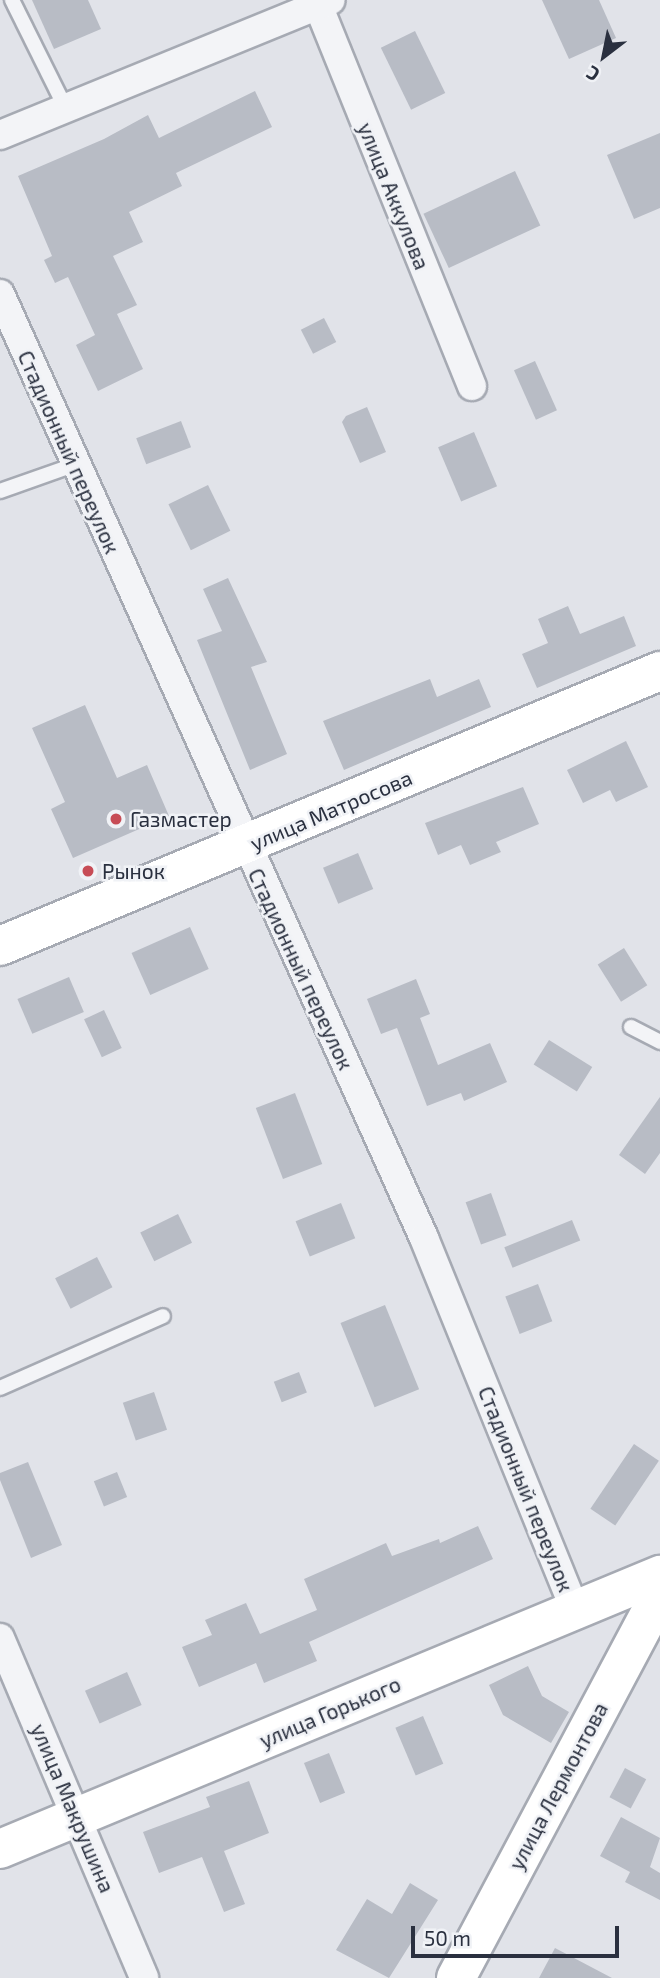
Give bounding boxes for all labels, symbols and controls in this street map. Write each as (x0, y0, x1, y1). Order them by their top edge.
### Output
north arrow (569, 21, 639, 91)
text: С (582, 62, 603, 87)
street label: улица Аккулова (353, 119, 435, 273)
street label: Стадионный переулок (13, 347, 125, 557)
street label: улица Матросова (246, 765, 416, 855)
place label: Газмастер (130, 806, 232, 832)
marker: Газмастер (108, 811, 124, 827)
place label: Рынок (102, 858, 165, 884)
marker: Рынок (80, 863, 96, 879)
street label: Стадионный переулок (243, 864, 359, 1074)
street label: Стадионный переулок (473, 1383, 579, 1595)
street label: улица Горького (256, 1671, 404, 1753)
street label: улица Лермонтова (503, 1698, 613, 1874)
street label: улица Макрушина (26, 1720, 120, 1896)
scale bar (415, 1912, 623, 1956)
text: 50 m (424, 1925, 471, 1950)

